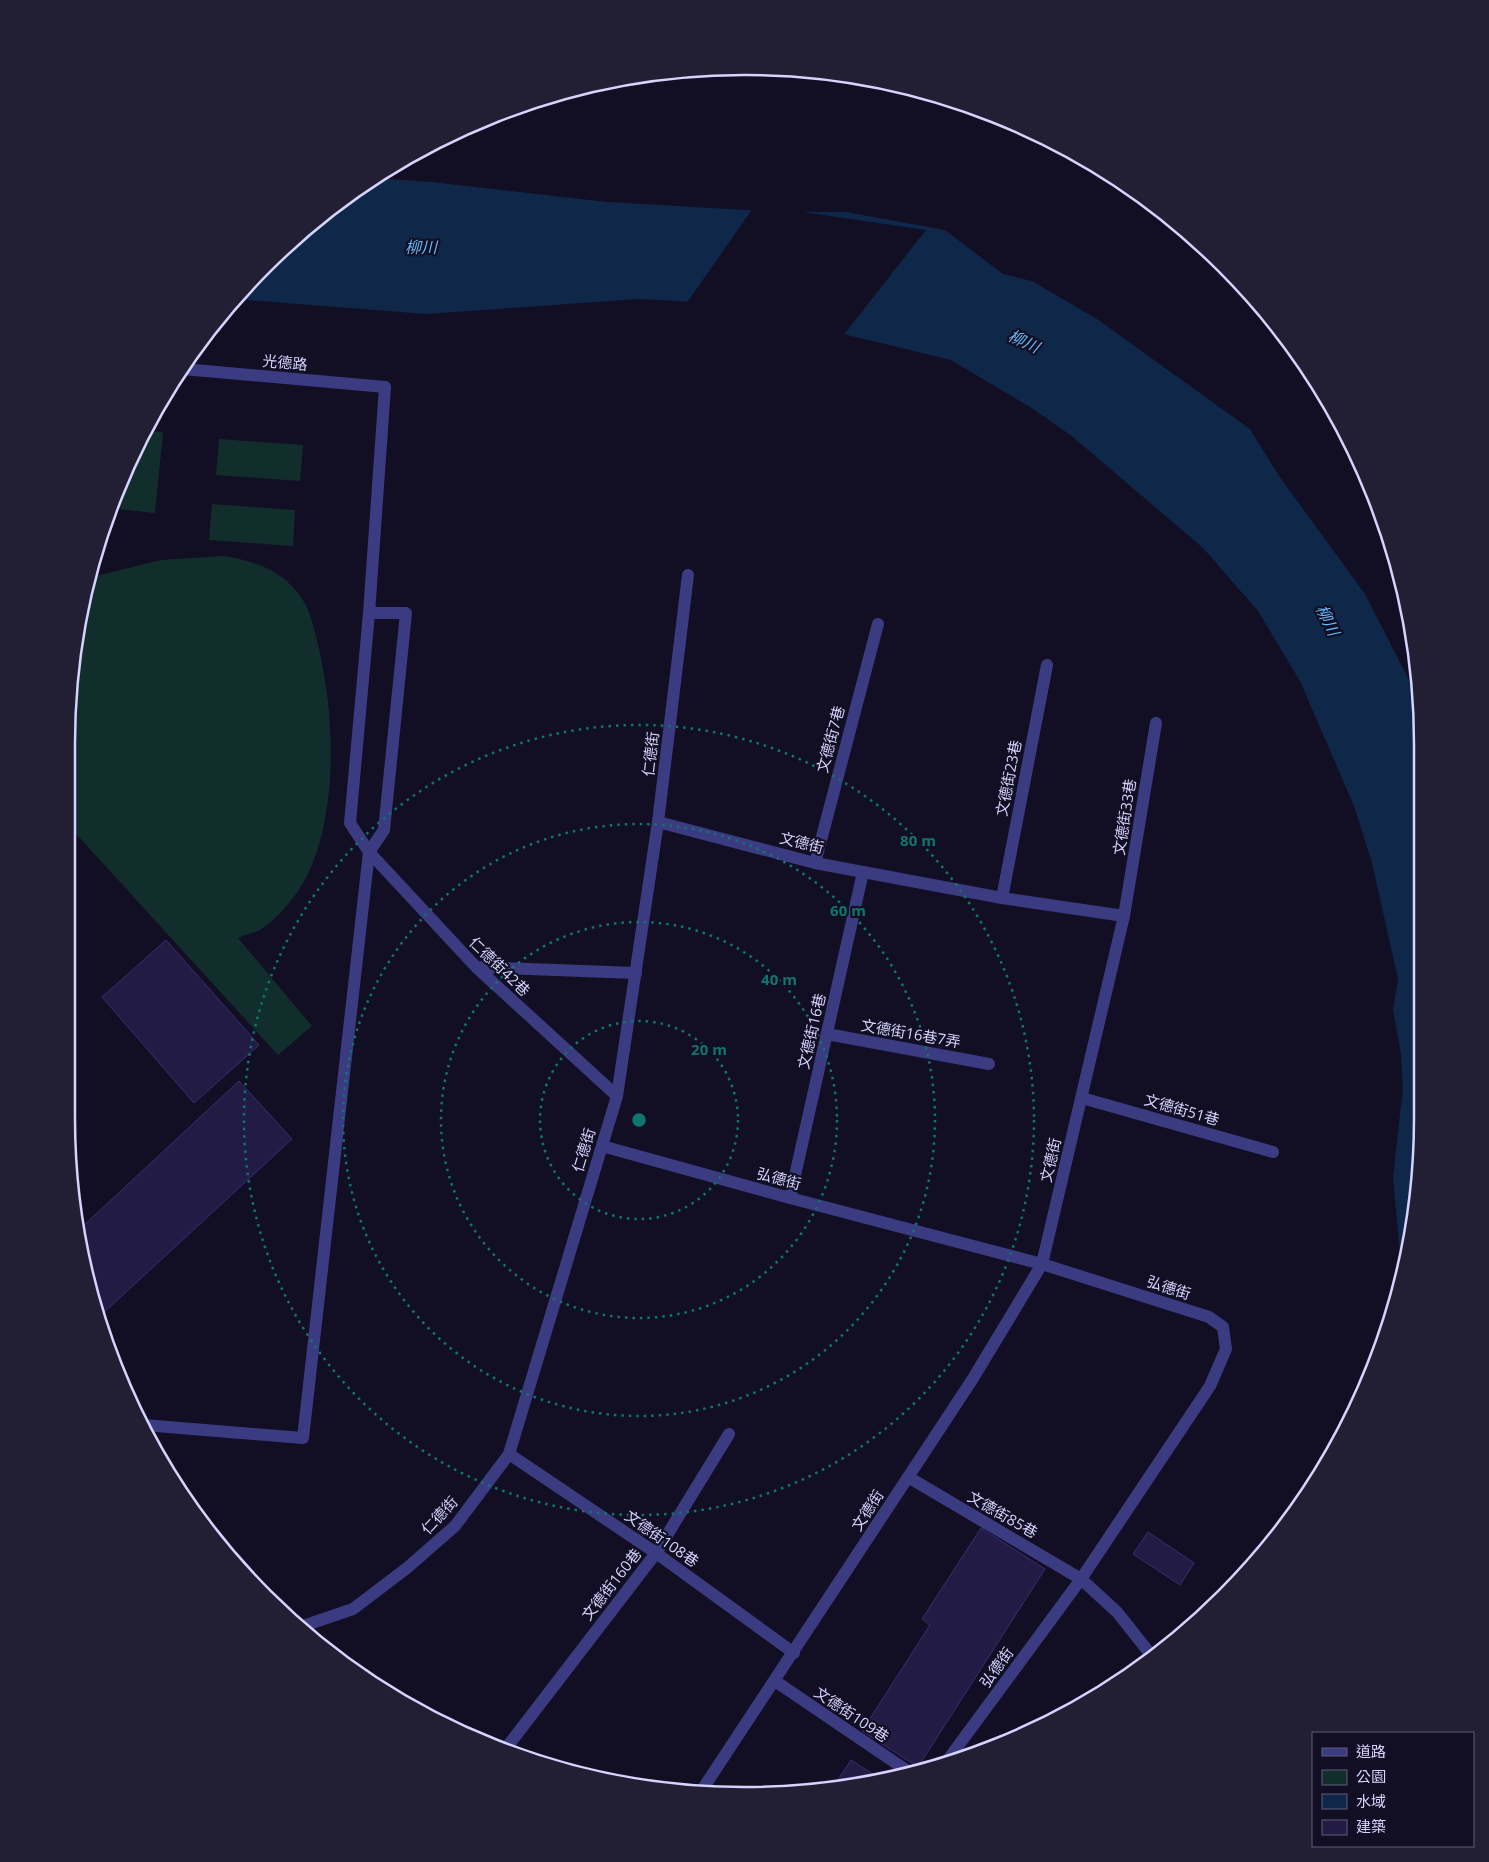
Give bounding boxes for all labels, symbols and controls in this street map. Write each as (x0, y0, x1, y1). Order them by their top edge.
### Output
water label: 柳川 (405, 236, 439, 258)
water label: 柳川 (1005, 324, 1045, 359)
street label: 光德路 (262, 350, 308, 374)
water label: 柳川 (1311, 601, 1346, 641)
street label: 文德街7巷 (811, 703, 849, 775)
street label: 仁德街 (637, 730, 663, 778)
street label: 文德街23巷 (991, 738, 1025, 818)
street label: 文德街33巷 (1108, 777, 1140, 857)
street label: 文德街 (778, 827, 826, 857)
text: 80 m (900, 830, 936, 850)
text: 60 m (830, 900, 866, 920)
street label: 仁德街42巷 (465, 932, 535, 1000)
text: 40 m (761, 969, 797, 989)
street label: 文德街16巷 (793, 991, 829, 1071)
street label: 文德街16巷7弄 (860, 1014, 962, 1052)
text: 20 m (691, 1039, 727, 1059)
street label: 文德街51巷 (1142, 1089, 1222, 1129)
centre of rings (630, 1111, 648, 1129)
street label: 仁德街 (567, 1126, 599, 1174)
street label: 文德街 (1035, 1136, 1065, 1184)
street label: 弘德街 (755, 1163, 803, 1193)
street label: 弘德街 (1145, 1271, 1193, 1303)
street label: 文德街 (846, 1486, 888, 1534)
street label: 文德街85巷 (965, 1486, 1041, 1542)
street label: 仁德街 (416, 1492, 462, 1538)
street label: 文德街108巷 (621, 1505, 703, 1571)
street label: 文德街160巷 (577, 1544, 645, 1624)
street label: 弘德街 (975, 1643, 1017, 1691)
street label: 文德街109巷 (811, 1682, 893, 1746)
legend (1312, 1732, 1474, 1847)
text: 道路 (1356, 1741, 1386, 1761)
text: 公園 (1356, 1766, 1386, 1786)
text: 水域 (1356, 1791, 1386, 1811)
text: 建築 (1356, 1816, 1386, 1836)

